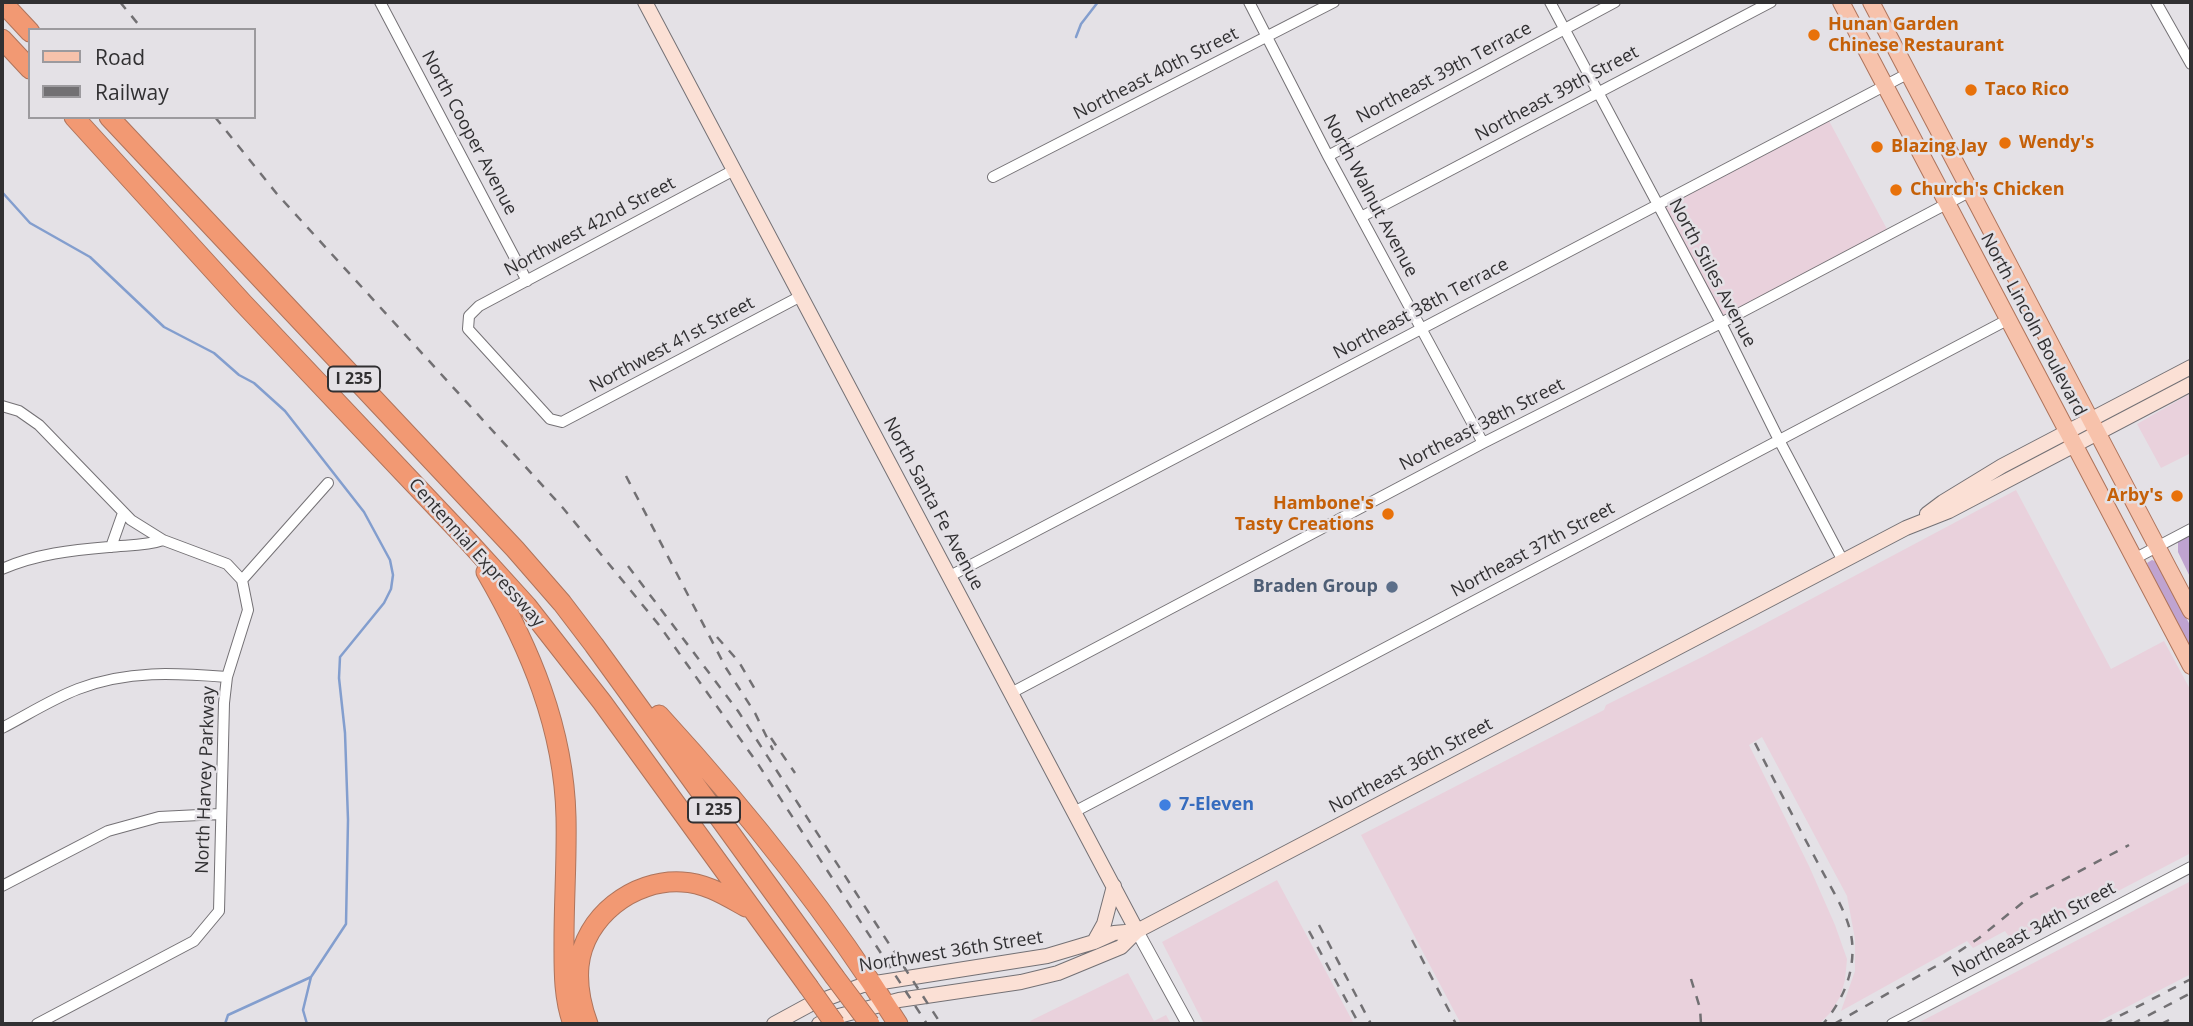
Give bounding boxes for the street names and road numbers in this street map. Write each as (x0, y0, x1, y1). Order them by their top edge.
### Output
street label: Northeast 39th Terrace (1353, 18, 1535, 128)
street label: Northeast 40th Street (1070, 23, 1242, 125)
street label: Northeast 39th Street (1472, 42, 1642, 146)
street label: North Cooper Avenue (417, 47, 521, 219)
street label: North Walnut Avenue (1318, 111, 1422, 281)
street label: Northwest 42nd Street (501, 173, 679, 281)
street label: North Stiles Avenue (1664, 195, 1760, 351)
street label: North Lincoln Boulevard (1976, 230, 2090, 420)
street label: Northeast 38th Terrace (1330, 254, 1512, 364)
street label: Northwest 41st Street (586, 292, 758, 398)
road number: I 235 (328, 366, 380, 392)
street label: Northeast 38th Street (1396, 374, 1568, 476)
street label: North Santa Fe Avenue (878, 414, 988, 594)
street label: Centennial Expressway (403, 474, 549, 632)
street label: Northeast 37th Street (1448, 498, 1618, 602)
street label: North Harvey Parkway (192, 686, 220, 874)
street label: Northeast 36th Street (1326, 714, 1496, 818)
road number: I 235 (688, 797, 740, 822)
street label: Northeast 34th Street (1949, 878, 2119, 982)
street label: Northwest 36th Street (858, 927, 1044, 977)

